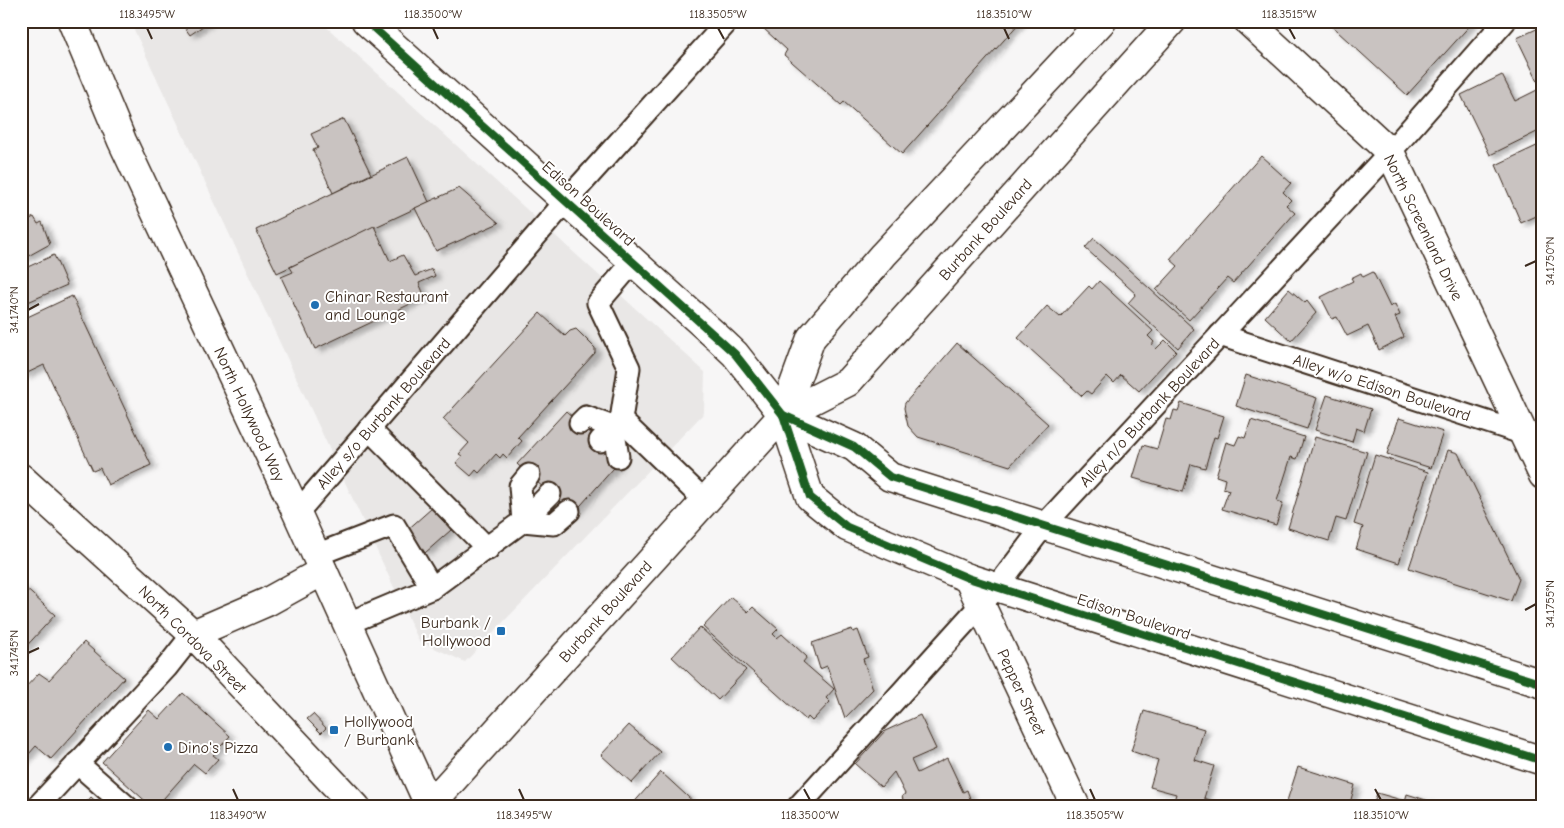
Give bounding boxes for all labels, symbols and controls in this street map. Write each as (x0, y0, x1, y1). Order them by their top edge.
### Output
text: 118.3495°W (119, 7, 175, 21)
text: 118.3500°W (404, 7, 463, 21)
text: 118.3505°W (689, 7, 747, 21)
text: 118.3510°W (976, 7, 1032, 21)
text: 118.3515°W (1262, 7, 1317, 21)
street label: North Screenland Drive (1380, 152, 1466, 303)
street label: Edison Boulevard (538, 158, 638, 250)
street label: Burbank Boulevard (935, 175, 1036, 284)
text: 34.1750°N (1543, 237, 1557, 285)
text: 34.1740°N (7, 286, 21, 334)
place label: Chinar Restaurant and Lounge (325, 288, 449, 324)
marker: Chinar Restaurant and Lounge (309, 299, 321, 311)
street label: Alley s/o Burbank Boulevard (313, 334, 454, 493)
street label: Alley n/o Burbank Boulevard (1076, 335, 1223, 491)
street label: North Hollywood Way (210, 344, 289, 485)
street label: Alley w/o Edison Boulevard (1291, 351, 1473, 425)
street label: Burbank Boulevard (555, 557, 656, 666)
text: 34.1755°N (1543, 580, 1557, 628)
street label: North Cordova Street (135, 582, 250, 698)
street label: Edison Boulevard (1075, 590, 1193, 644)
place label: Burbank / Hollywood (421, 614, 491, 650)
marker: Burbank / Hollywood (495, 625, 507, 637)
text: 34.1745°N (7, 630, 21, 676)
street label: Pepper Street (993, 646, 1049, 739)
place label: Hollywood / Burbank (344, 713, 414, 749)
marker: Hollywood / Burbank (328, 724, 340, 736)
place label: Dino's Pizza (178, 739, 259, 757)
marker: Dino's Pizza (162, 741, 174, 753)
text: 118.3490°W (210, 808, 267, 822)
text: 118.3495°W (496, 808, 552, 822)
text: 118.3500°W (781, 808, 840, 822)
text: 118.3505°W (1066, 808, 1124, 822)
text: 118.3510°W (1353, 808, 1409, 822)

